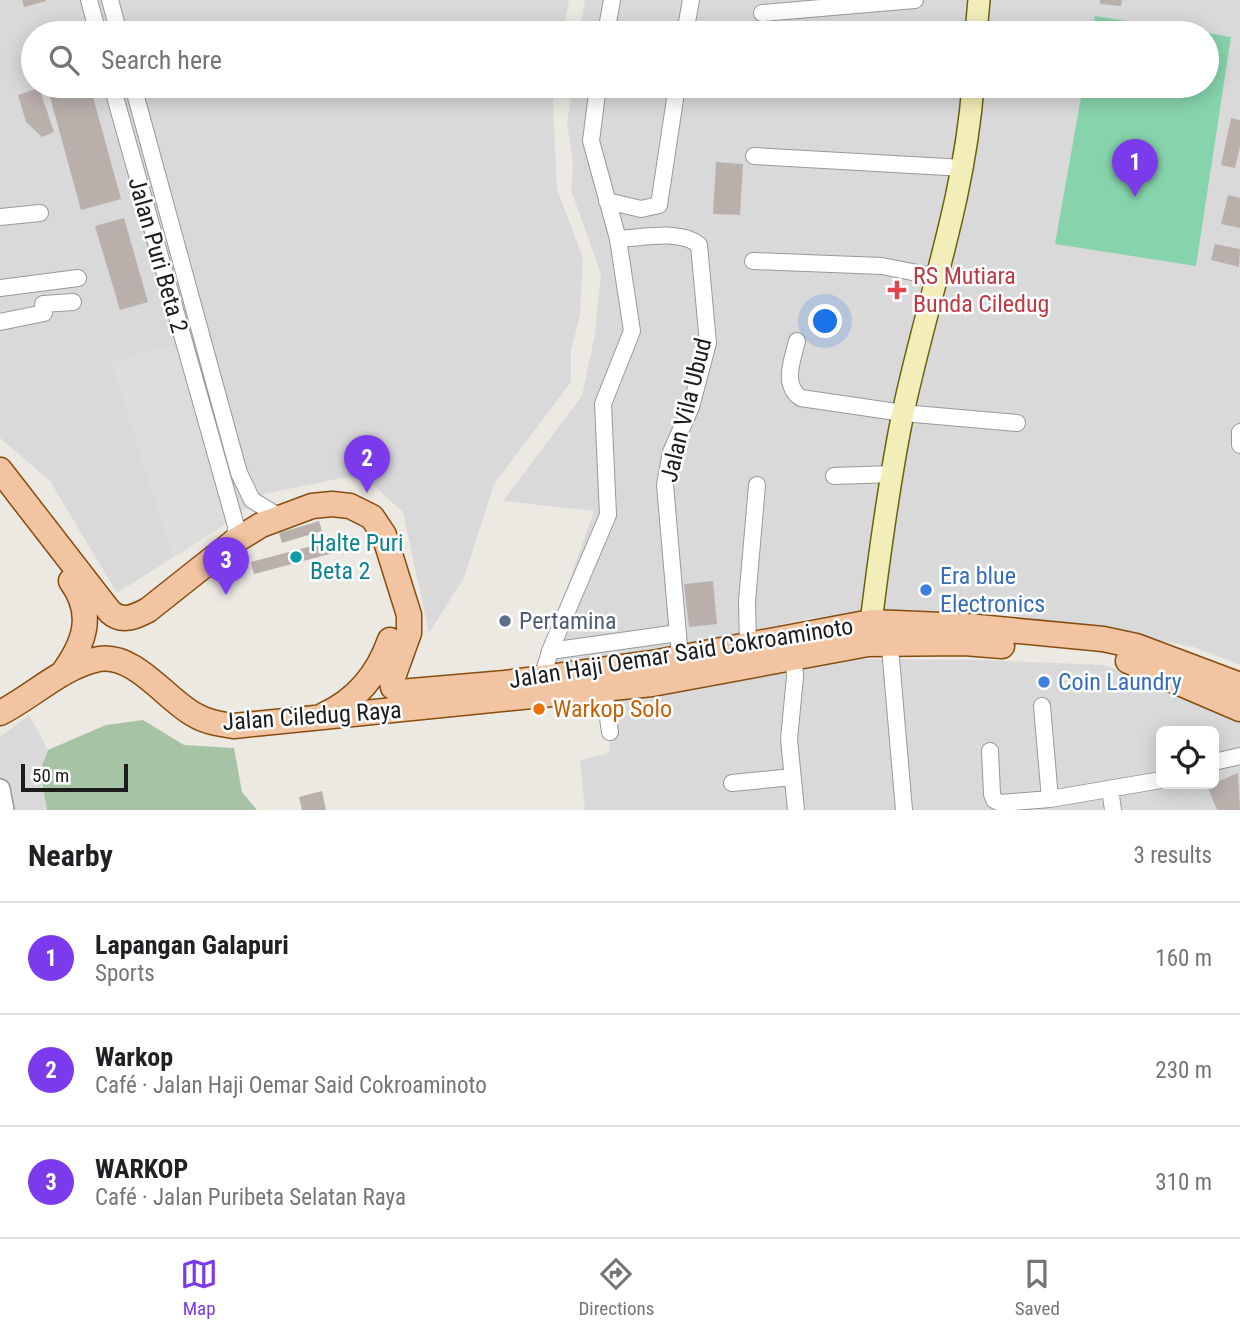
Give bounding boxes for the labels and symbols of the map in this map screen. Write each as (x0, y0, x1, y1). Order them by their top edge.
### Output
pin: 1 (1112, 139, 1158, 197)
street label: Jalan Puri Beta 2 (122, 174, 194, 336)
place label: RS Mutiara Bunda Ciledug (913, 262, 1049, 318)
marker: RS Mutiara Bunda Ciledug (887, 280, 907, 300)
your location (808, 304, 842, 338)
street label: Jalan Vila Ubud (655, 335, 717, 485)
pin: 2 (344, 435, 390, 493)
place label: Halte Puri Beta 2 (310, 529, 403, 585)
pin: 3 (203, 537, 249, 595)
marker: Halte Puri Beta 2 (288, 549, 304, 565)
place label: Era blue Electronics (940, 562, 1045, 618)
marker: Era blue Electronics (918, 582, 934, 598)
place label: Pertamina (519, 607, 617, 635)
street label: Jalan Haji Oemar Said Cokroaminoto (507, 612, 855, 694)
marker: Pertamina (497, 613, 513, 629)
place label: Coin Laundry (1058, 668, 1182, 696)
marker: Coin Laundry (1036, 674, 1052, 690)
place label: Warkop Solo (553, 695, 672, 723)
street label: Jalan Ciledug Raya (222, 696, 402, 736)
marker: Warkop Solo (531, 701, 547, 717)
scale bar (21, 761, 128, 793)

